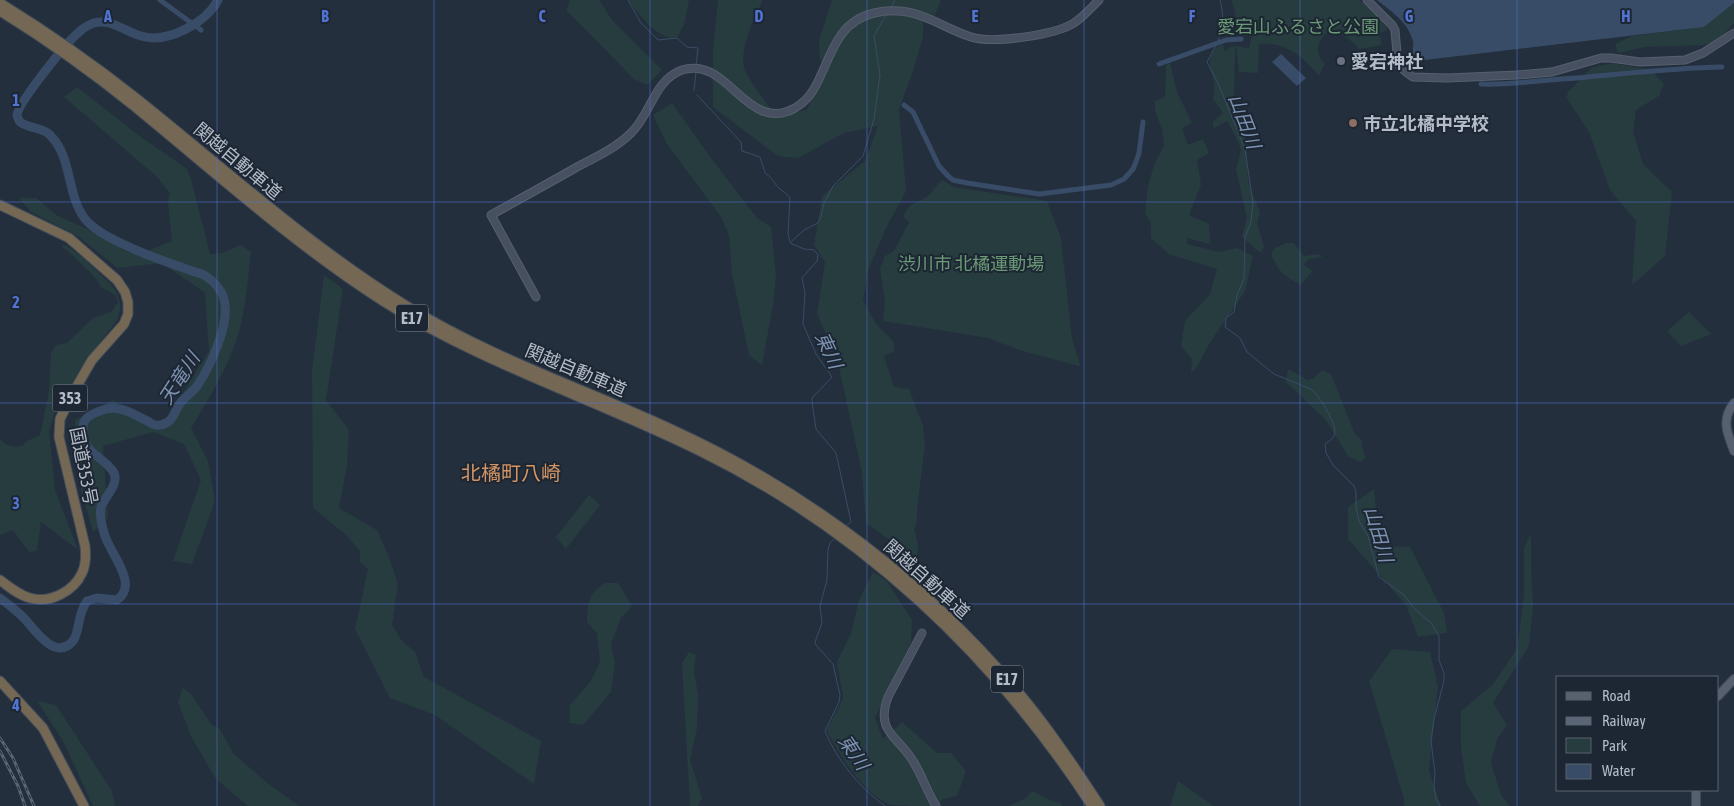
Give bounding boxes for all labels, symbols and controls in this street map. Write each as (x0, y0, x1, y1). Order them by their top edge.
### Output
text: A (103, 7, 112, 25)
text: B (321, 7, 329, 25)
text: C (538, 7, 546, 25)
text: D (755, 7, 764, 25)
text: E (972, 7, 979, 25)
text: F (1189, 7, 1196, 25)
text: G (1405, 7, 1414, 25)
text: H (1621, 7, 1631, 25)
park label: 愛宕山ふるさと公園 (1217, 16, 1379, 37)
place label: 愛宕神社 (1351, 51, 1423, 72)
marker: 愛宕神社 (1335, 55, 1347, 67)
water label: 山田川 (1225, 90, 1266, 153)
text: 1 (12, 91, 20, 109)
place label: 市立北橘中学校 (1363, 113, 1489, 134)
marker: 市立北橘中学校 (1347, 117, 1359, 129)
street label: 関越自動車道 (190, 118, 286, 204)
park label: 渋川市 北橘運動場 (898, 253, 1044, 274)
text: 2 (12, 293, 20, 311)
road number: E17 (396, 304, 428, 332)
water label: 東川 (811, 328, 848, 374)
street label: 関越自動車道 (522, 339, 630, 401)
water label: 天竜川 (154, 346, 205, 408)
road number: 353 (52, 384, 88, 412)
street label: 国道353号 (66, 425, 102, 507)
district label: 北橘町八崎 (461, 461, 561, 484)
text: 3 (12, 494, 20, 512)
water label: 山田川 (1360, 504, 1398, 566)
street label: 関越自動車道 (880, 535, 974, 623)
road number: E17 (991, 666, 1023, 692)
legend (1556, 676, 1719, 791)
text: Road (1602, 687, 1631, 704)
text: 4 (11, 696, 20, 714)
text: Railway (1602, 712, 1646, 729)
water label: 東川 (834, 730, 875, 776)
text: Park (1602, 737, 1627, 754)
text: Water (1602, 762, 1635, 779)

